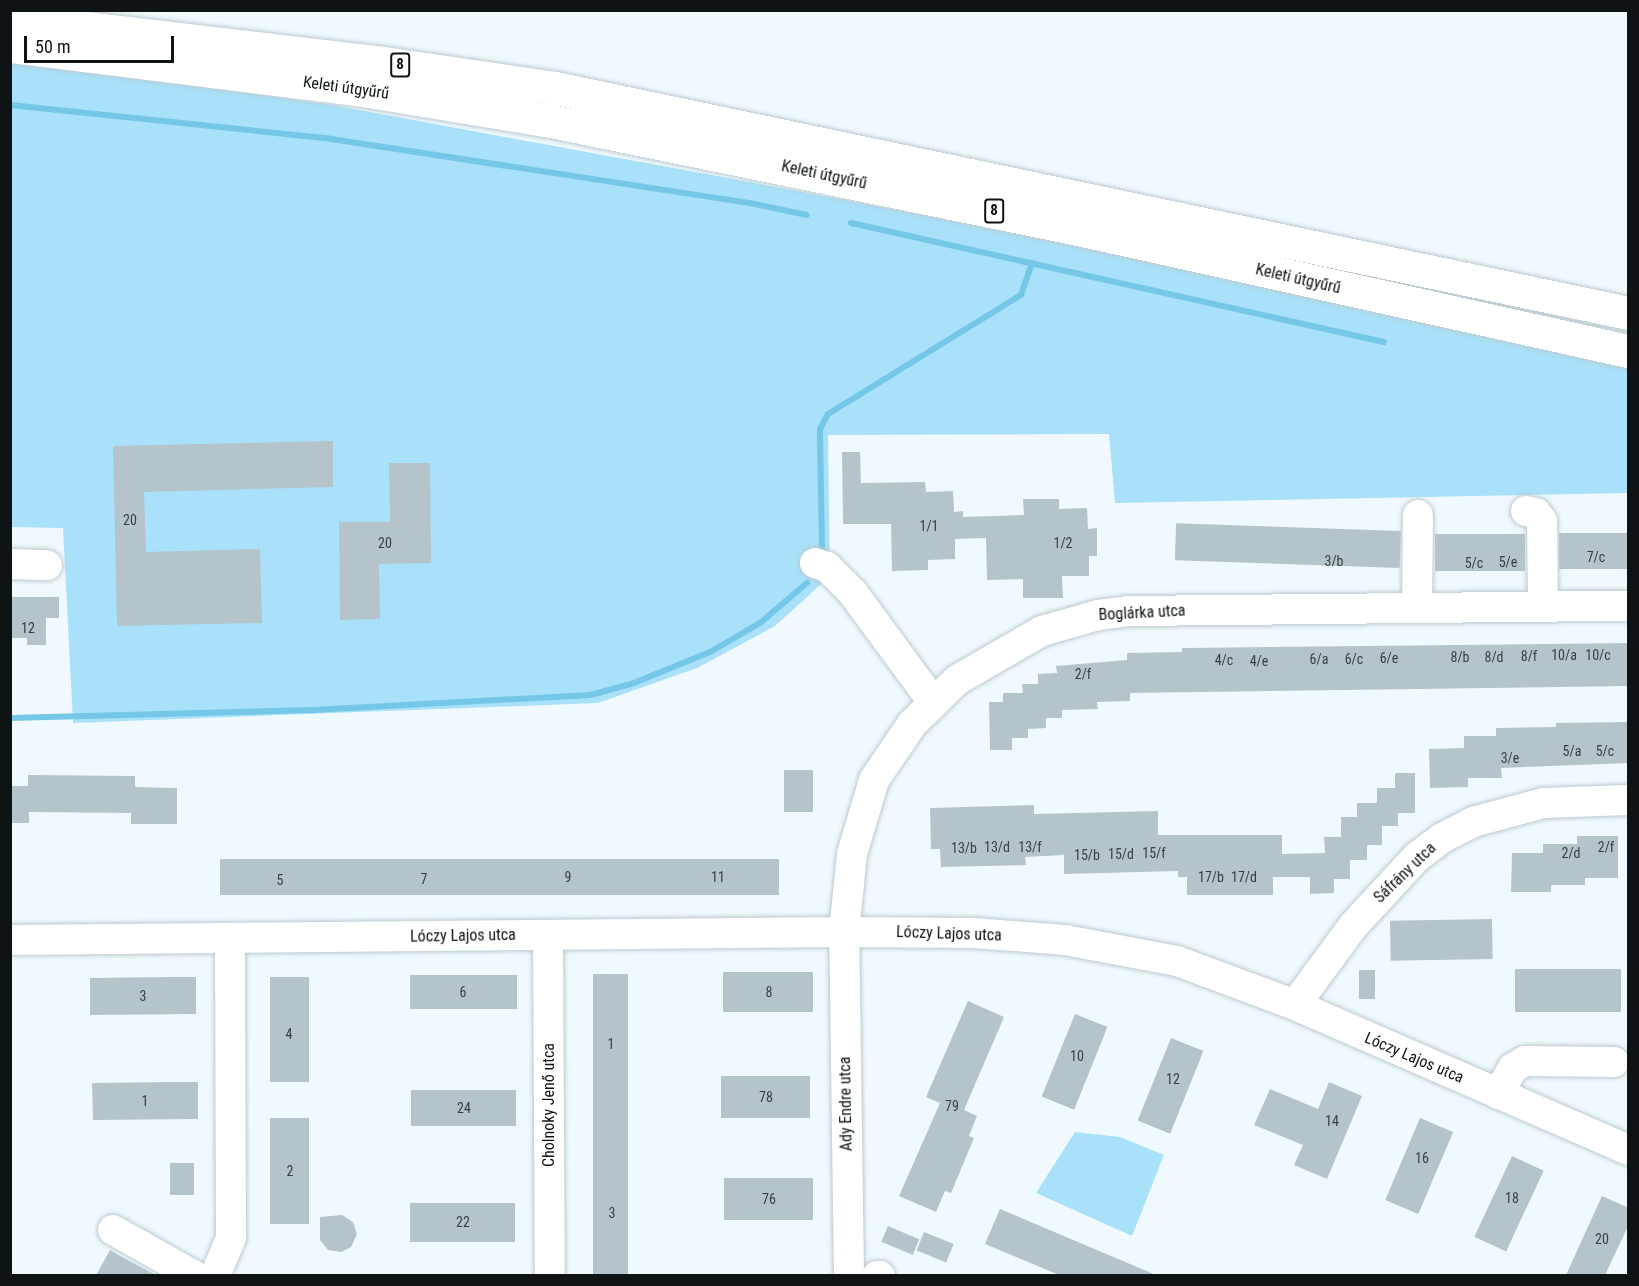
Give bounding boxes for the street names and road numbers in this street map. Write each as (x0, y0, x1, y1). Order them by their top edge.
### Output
road number: 8 (390, 53, 410, 77)
street label: Keleti útgyűrű (302, 72, 390, 104)
street label: Keleti útgyűrű (780, 157, 868, 193)
road number: 8 (984, 199, 1004, 223)
street label: Keleti útgyűrű (1254, 260, 1342, 298)
street label: Boglárka utca (1098, 601, 1186, 625)
street label: Sáfrány utca (1370, 839, 1440, 907)
street label: Lóczy Lajos utca (896, 923, 1002, 945)
street label: Lóczy Lajos utca (410, 925, 516, 947)
street label: Lóczy Lajos utca (1362, 1028, 1466, 1088)
street label: Cholnoky Jenő utca (539, 1043, 559, 1167)
street label: Ady Endre utca (836, 1057, 856, 1151)

